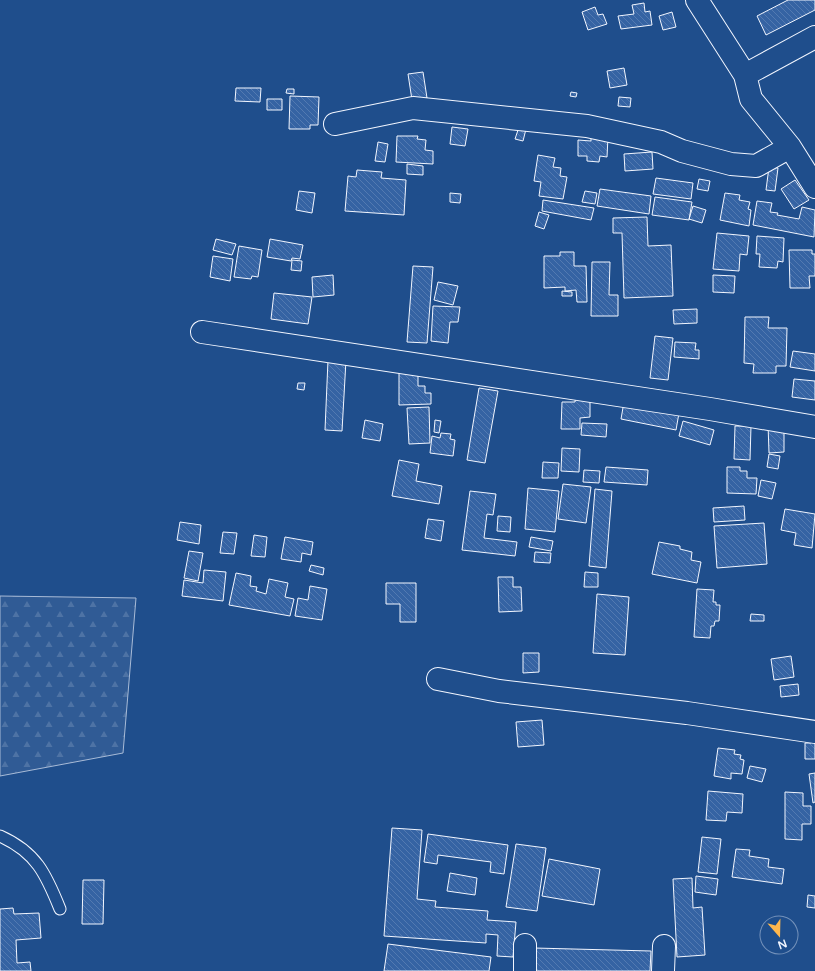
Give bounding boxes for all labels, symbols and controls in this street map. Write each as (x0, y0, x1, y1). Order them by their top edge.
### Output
north arrow (759, 915, 799, 955)
text: N (776, 936, 789, 952)

